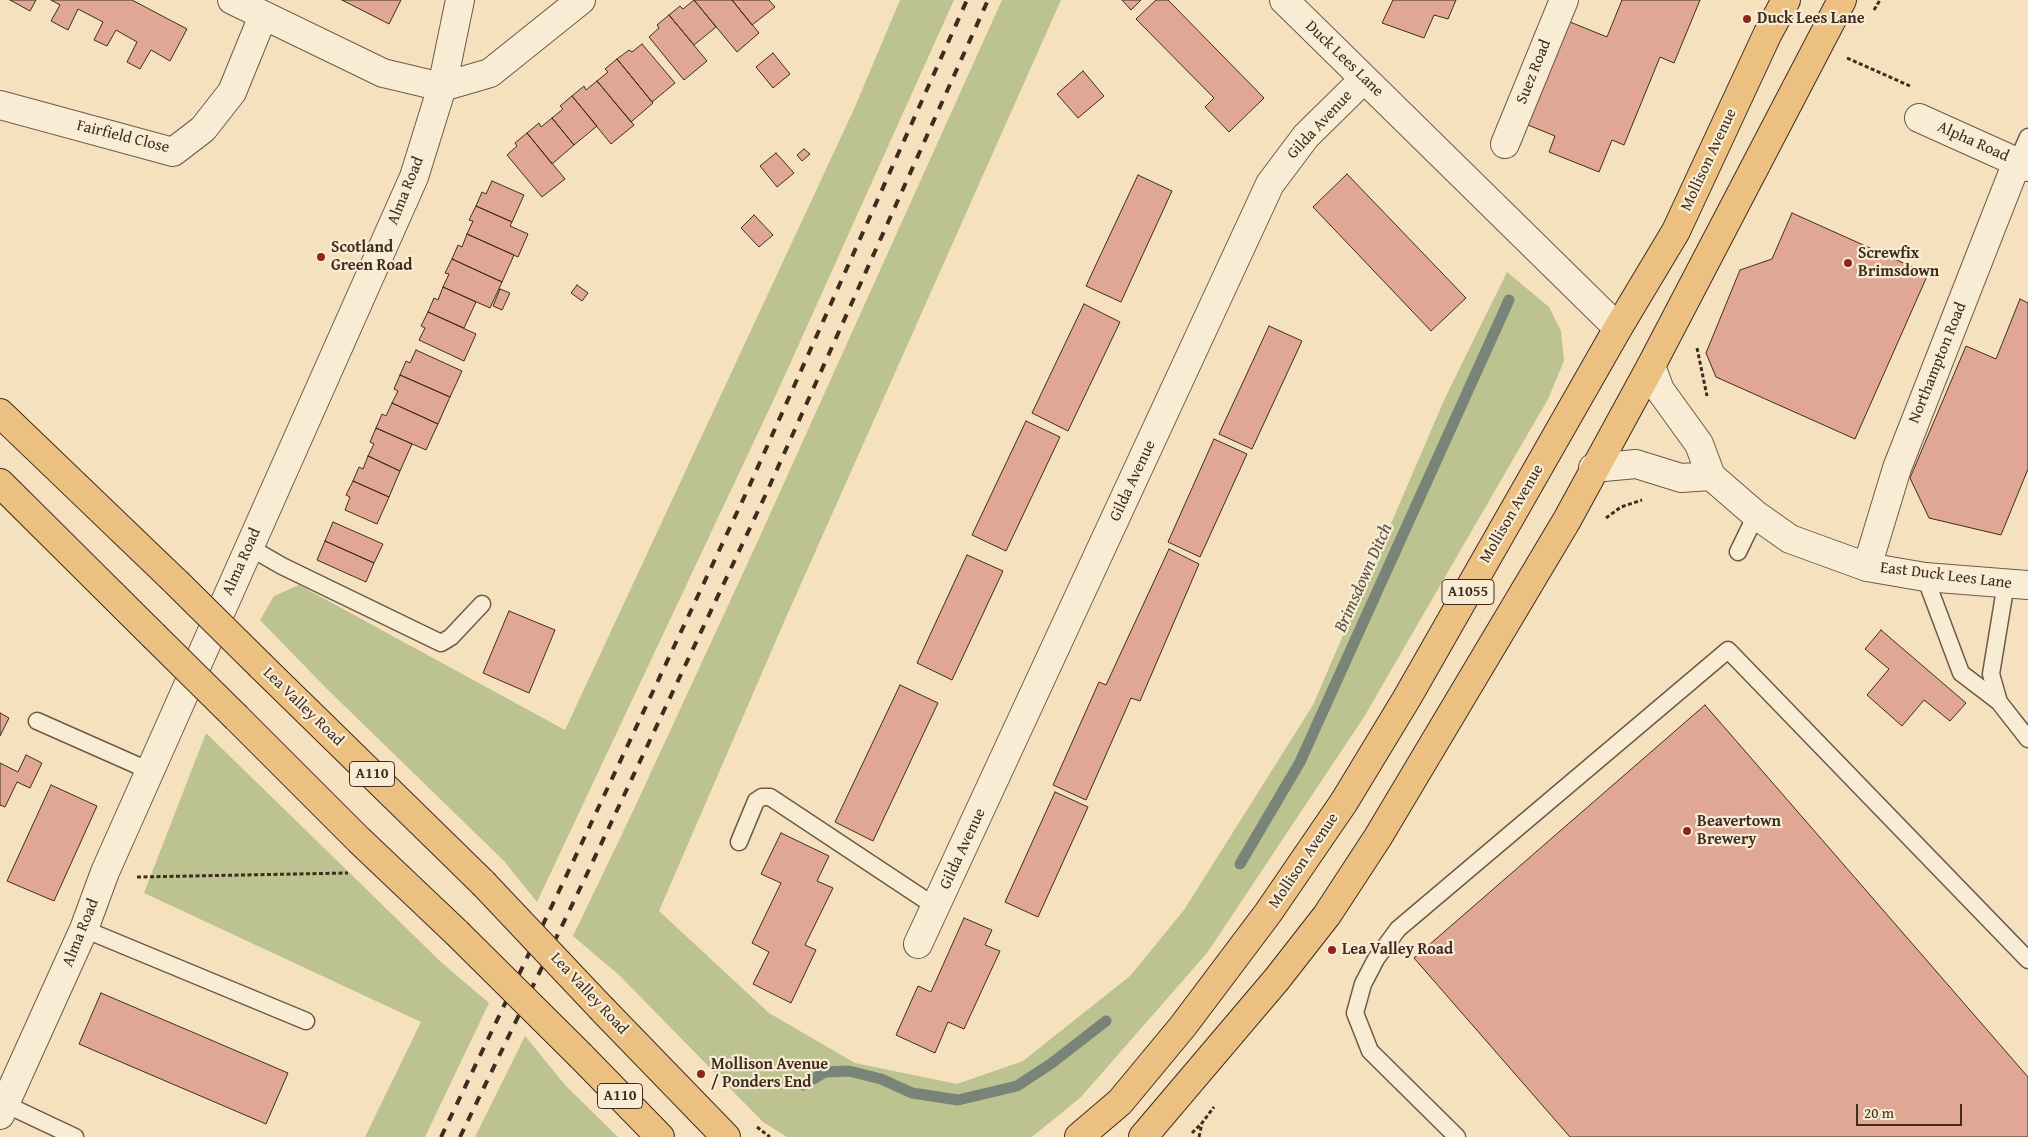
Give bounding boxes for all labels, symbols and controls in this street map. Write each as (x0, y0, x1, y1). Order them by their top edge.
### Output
place label: Duck Lees Lane (1757, 9, 1865, 29)
marker: Duck Lees Lane (1741, 13, 1753, 25)
street label: Duck Lees Lane (1301, 17, 1387, 101)
street label: Suez Road (1512, 37, 1556, 107)
street label: Gilda Avenue (1283, 87, 1357, 163)
street label: Mollison Avenue (1677, 106, 1741, 214)
street label: Fairfield Close (75, 116, 171, 158)
street label: Alpha Road (1934, 118, 2012, 166)
street label: Alma Road (384, 154, 428, 228)
place label: Scotland Green Road (331, 238, 412, 276)
place label: Screwfix Brimsdown (1858, 244, 1939, 282)
marker: Scotland Green Road (315, 251, 327, 263)
marker: Screwfix Brimsdown (1842, 257, 1854, 269)
street label: Northampton Road (1905, 300, 1971, 426)
street label: Gilda Avenue (1106, 437, 1160, 525)
street label: Mollison Avenue (1476, 461, 1548, 567)
water label: Brimsdown Ditch (1330, 520, 1398, 636)
street label: Alma Road (219, 525, 265, 599)
street label: East Duck Lees Lane (1879, 558, 2013, 594)
road number: A1055 (1442, 580, 1494, 604)
street label: Lea Valley Road (259, 664, 347, 750)
road number: A110 (350, 762, 394, 786)
street label: Gilda Avenue (936, 805, 990, 893)
street label: Mollison Avenue (1265, 810, 1343, 912)
place label: Beavertown Brewery (1697, 812, 1781, 850)
marker: Beavertown Brewery (1681, 825, 1693, 837)
street label: Alma Road (59, 896, 103, 970)
place label: Lea Valley Road (1342, 940, 1453, 960)
marker: Lea Valley Road (1326, 944, 1338, 956)
street label: Lea Valley Road (546, 949, 632, 1039)
place label: Mollison Avenue / Ponders End (711, 1055, 828, 1093)
marker: Mollison Avenue / Ponders End (695, 1068, 707, 1080)
road number: A110 (598, 1084, 642, 1108)
scale bar (1858, 1094, 1964, 1126)
text: 20 m (1864, 1102, 1894, 1123)

